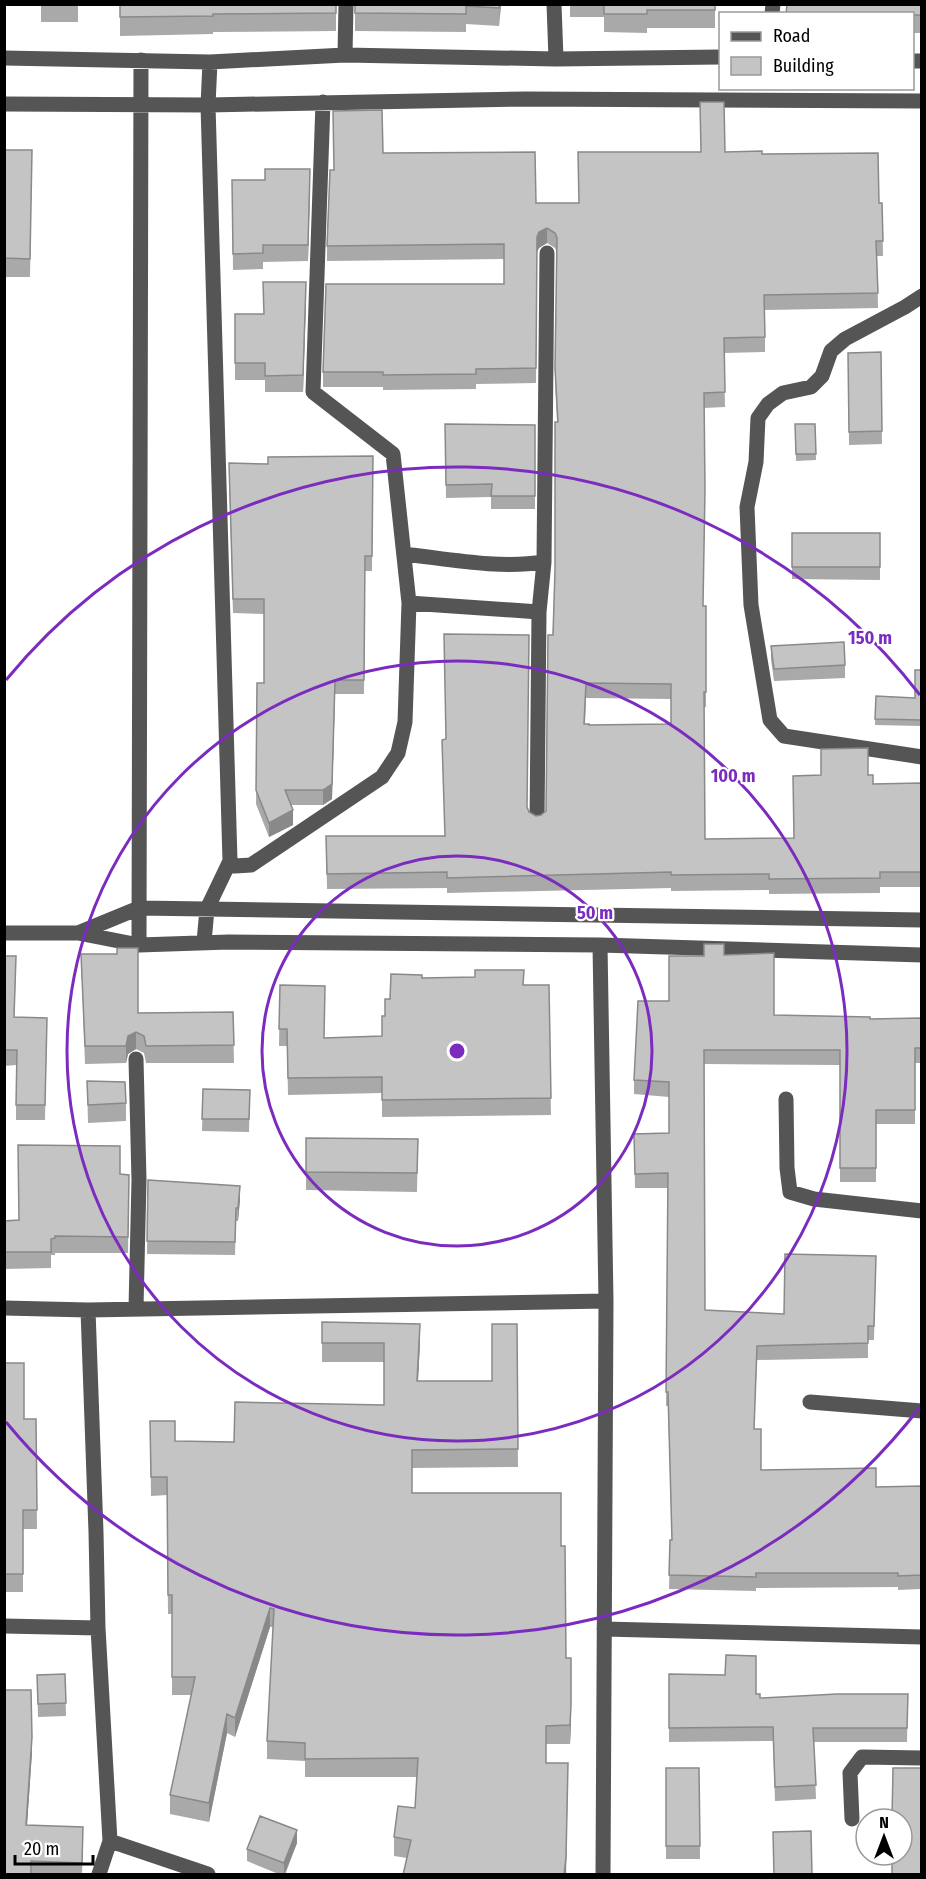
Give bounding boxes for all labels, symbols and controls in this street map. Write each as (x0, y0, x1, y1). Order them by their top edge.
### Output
legend (719, 12, 914, 90)
text: Road (773, 25, 810, 47)
text: Building (773, 55, 834, 77)
text: 150 m (848, 627, 892, 649)
text: 100 m (711, 765, 755, 787)
text: 50 m (577, 902, 613, 924)
centre of rings (447, 1041, 467, 1061)
north arrow (854, 1807, 914, 1867)
text: N (879, 1813, 889, 1832)
scale bar (15, 1828, 93, 1866)
text: 20 m (24, 1838, 59, 1860)

